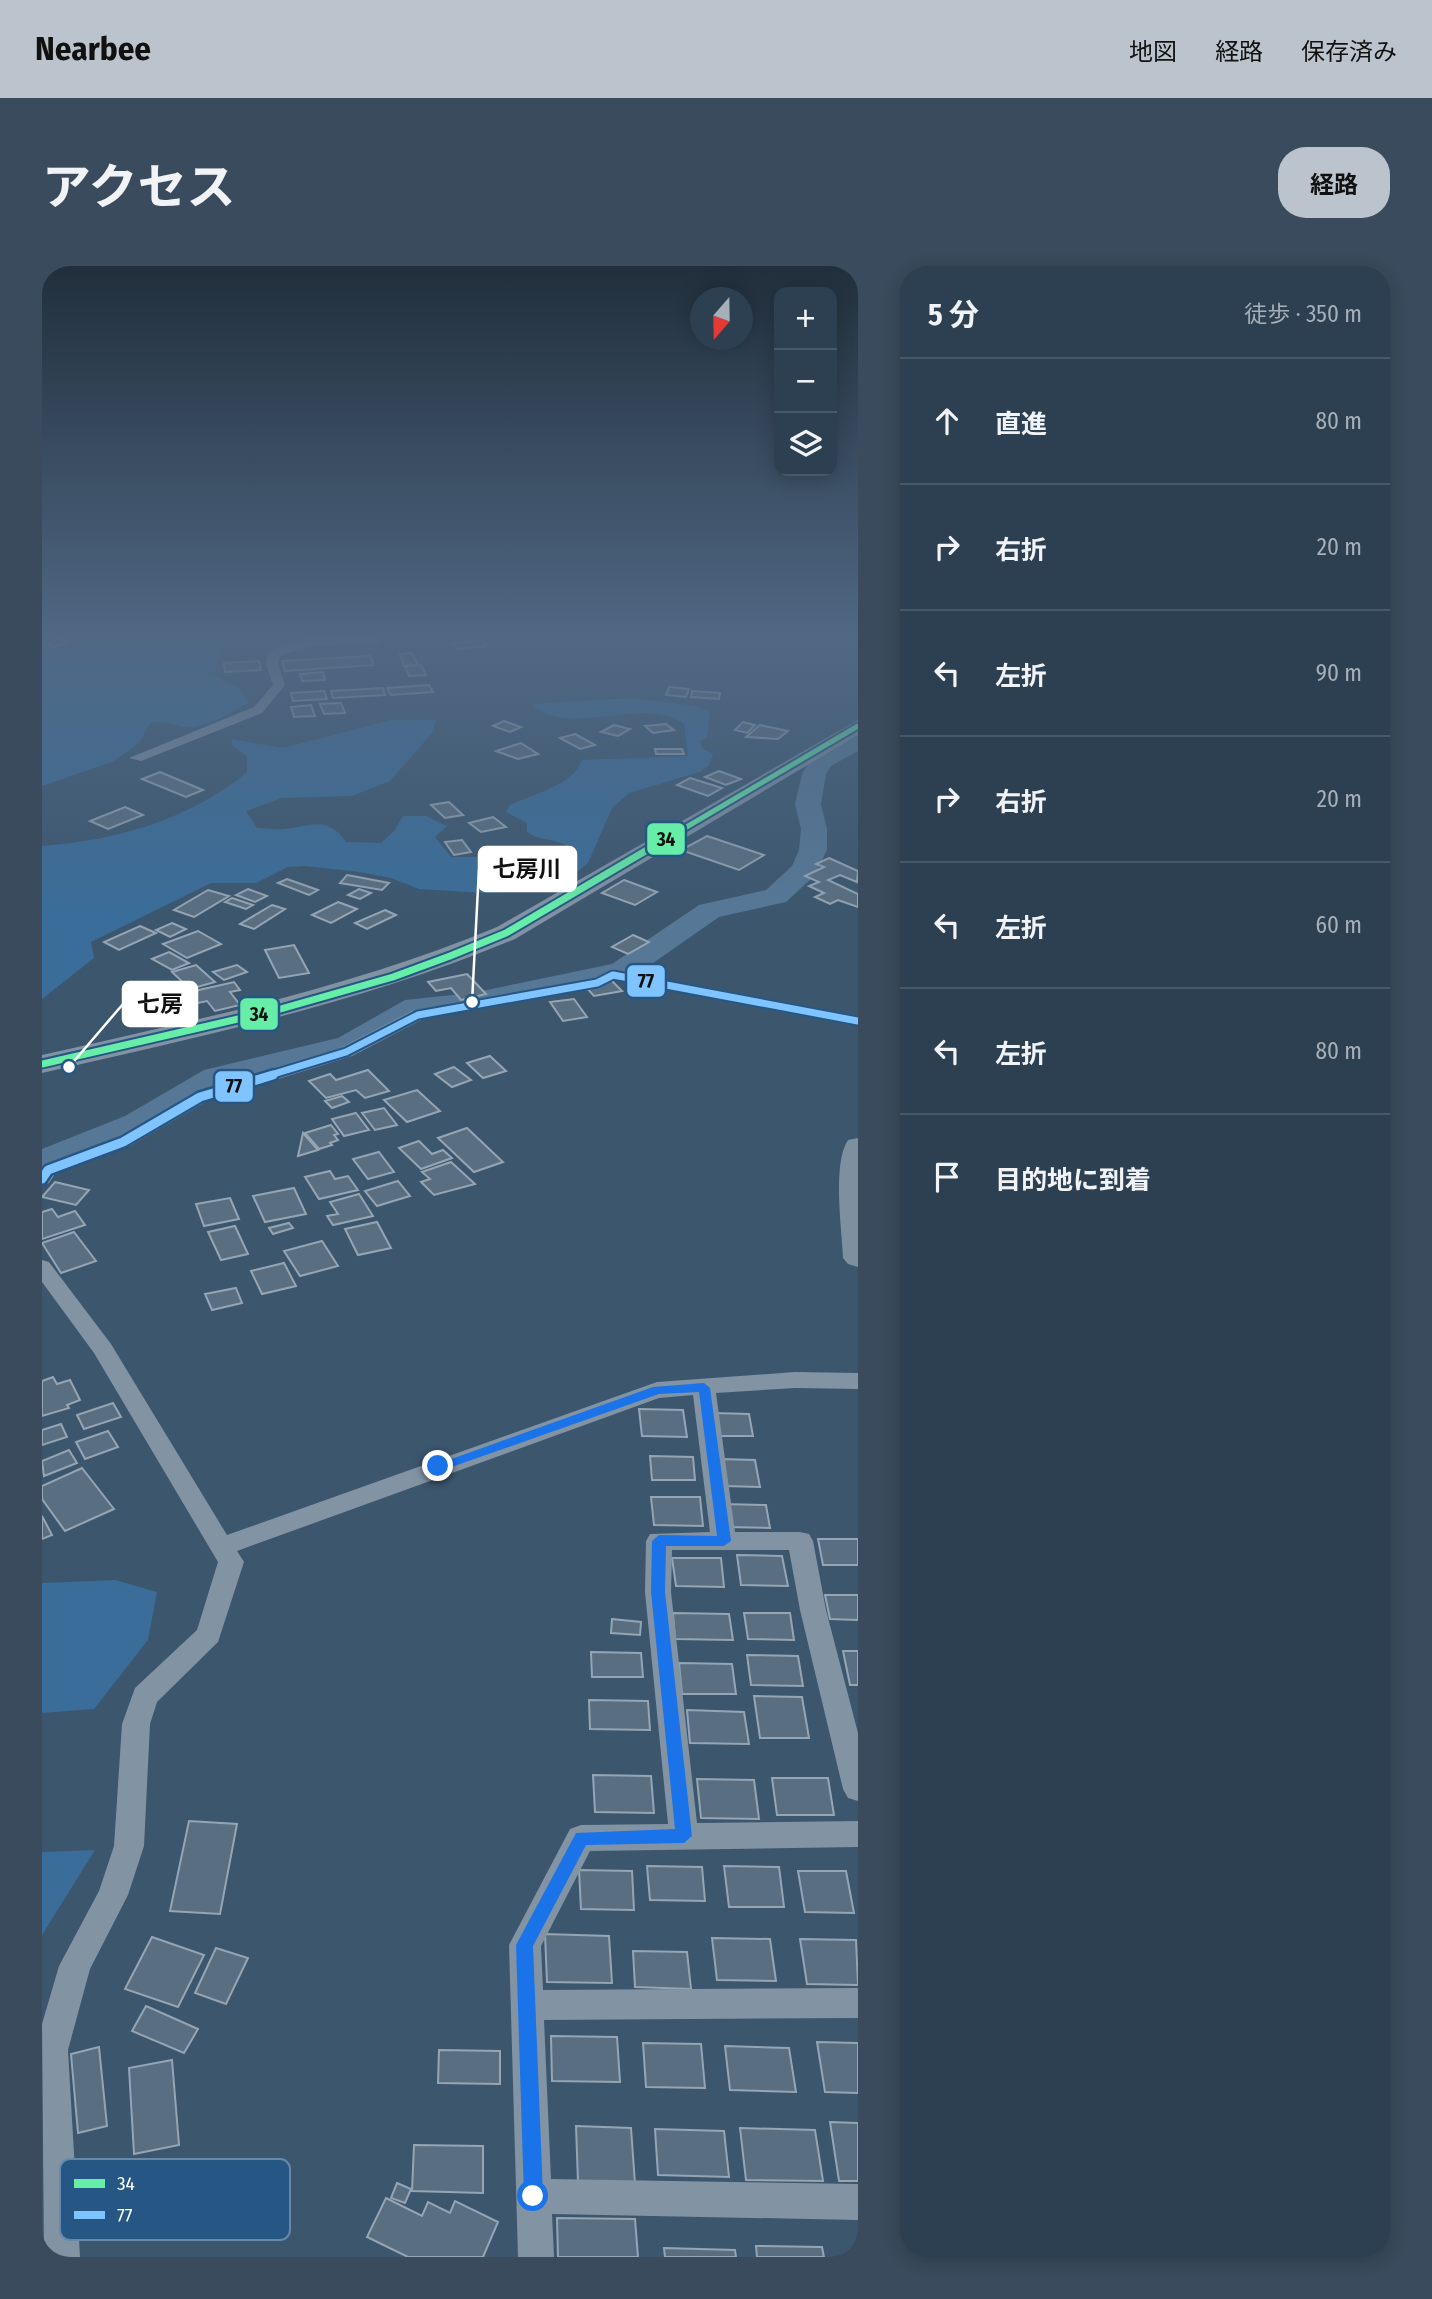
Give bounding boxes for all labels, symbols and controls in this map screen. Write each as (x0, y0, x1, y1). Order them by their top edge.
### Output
text: Nearbee (35, 29, 151, 69)
text: 地図 (1129, 38, 1177, 66)
text: 経路 (1215, 38, 1263, 66)
text: 保存済み (1301, 38, 1397, 66)
button: 経路 (1278, 147, 1390, 218)
text: アクセス (42, 158, 236, 217)
north arrow (690, 287, 753, 350)
map controls (774, 287, 837, 476)
button: + (774, 287, 837, 350)
text: 5 分 (928, 297, 979, 333)
text: 徒歩 · 350 m (1244, 300, 1362, 328)
button: − (774, 350, 837, 413)
icon: ahead (928, 402, 966, 440)
text: 80 m (1315, 407, 1362, 435)
text: 直進 (995, 409, 1047, 440)
button: layers (774, 413, 837, 476)
icon: right (928, 528, 966, 566)
text: 20 m (1317, 533, 1362, 561)
text: 右折 (995, 535, 1047, 566)
icon: left (928, 654, 966, 692)
text: 90 m (1316, 659, 1362, 687)
text: 左折 (995, 661, 1047, 692)
icon: right (928, 780, 966, 818)
text: 20 m (1317, 785, 1362, 813)
text: 右折 (995, 787, 1047, 818)
line badge: 34 (646, 822, 686, 856)
text: 34 (656, 828, 676, 851)
callout: 七房川 (479, 847, 576, 891)
text: 七房川 (493, 855, 562, 883)
icon: left (928, 906, 966, 944)
text: 60 m (1316, 911, 1362, 939)
text: 左折 (995, 913, 1047, 944)
line badge: 77 (626, 964, 666, 998)
text: 77 (638, 970, 654, 993)
callout: 七房 (123, 982, 197, 1026)
text: 七房 (137, 990, 183, 1018)
line badge: 34 (239, 997, 279, 1031)
text: 34 (249, 1003, 269, 1026)
icon: left (928, 1032, 966, 1070)
text: 80 m (1315, 1037, 1362, 1065)
text: 左折 (995, 1039, 1047, 1070)
line badge: 77 (214, 1070, 254, 1103)
text: 77 (226, 1075, 242, 1098)
icon: arrive (928, 1158, 966, 1196)
text: 目的地に到着 (995, 1165, 1151, 1196)
route end (422, 1450, 453, 1481)
legend (60, 2159, 290, 2240)
text: 34 (117, 2172, 135, 2195)
route start (517, 2180, 548, 2211)
text: 77 (117, 2204, 133, 2227)

